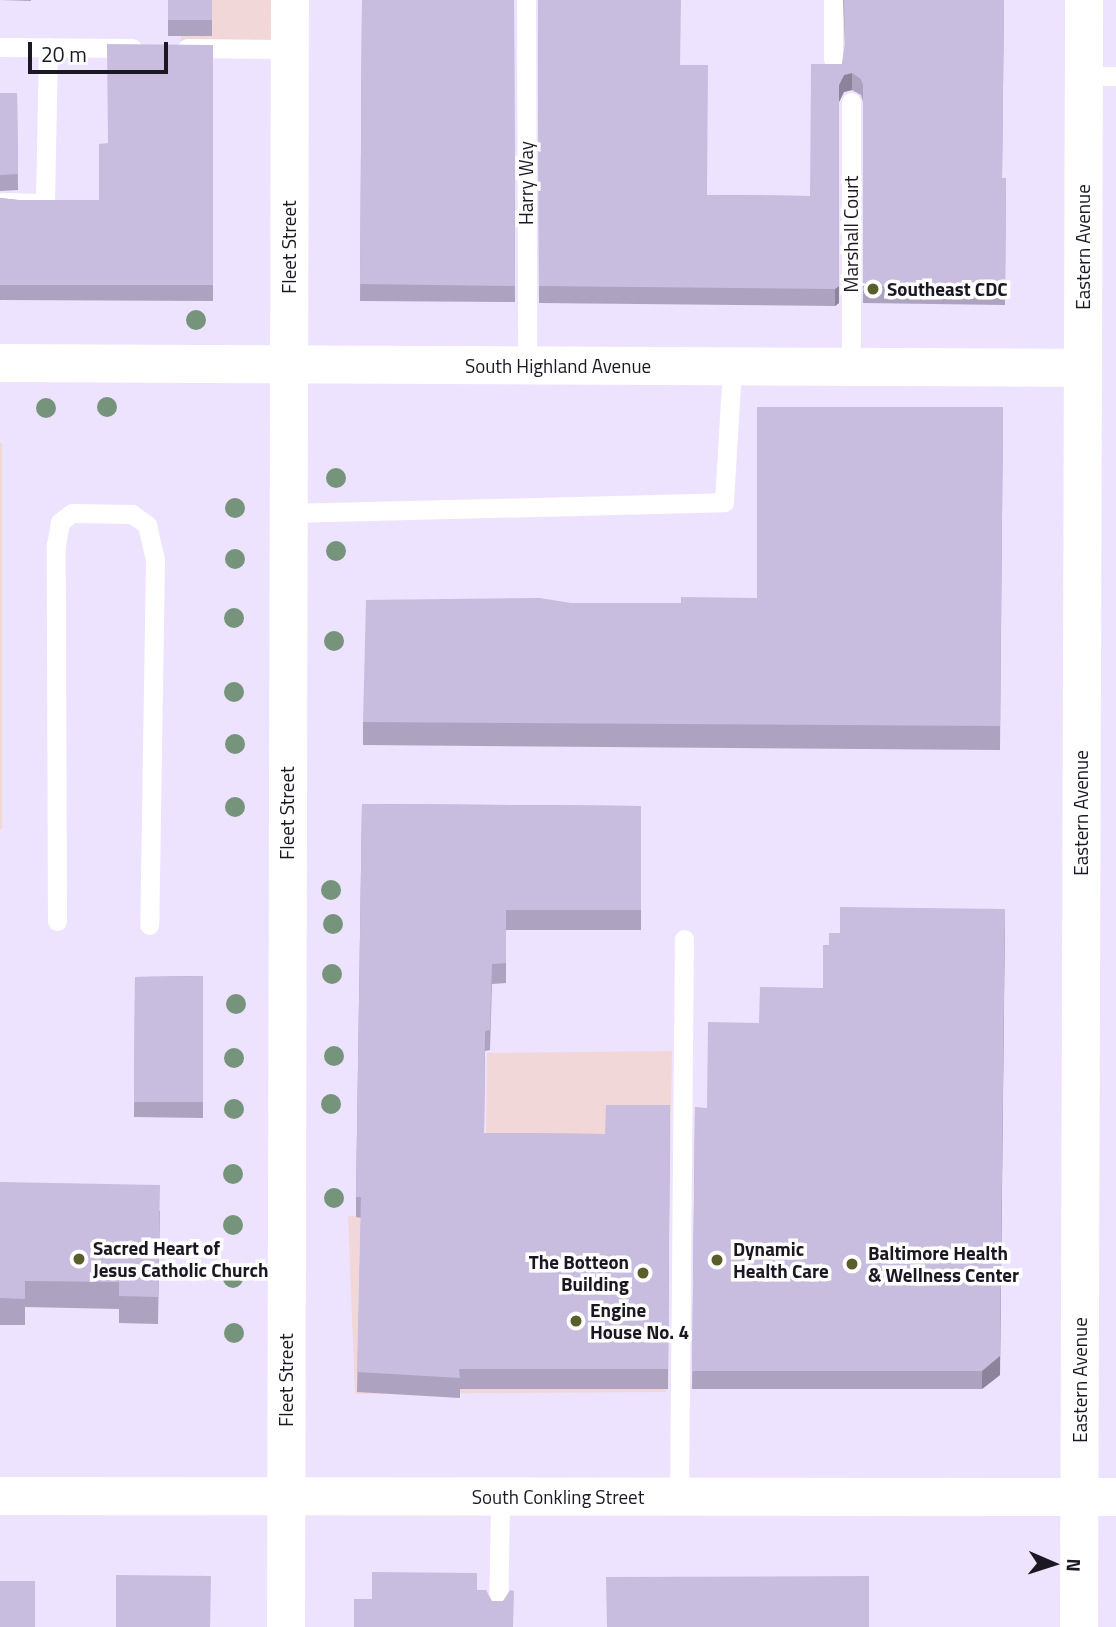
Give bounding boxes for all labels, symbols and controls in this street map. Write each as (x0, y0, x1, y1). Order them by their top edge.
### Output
scale bar (32, 28, 172, 72)
text: 20 m (41, 38, 87, 70)
street label: Harry Way (515, 141, 537, 225)
street label: Marshall Court (840, 175, 862, 293)
street label: Eastern Avenue (1072, 184, 1094, 310)
street label: Fleet Street (278, 200, 300, 294)
place label: Southeast CDC (887, 278, 1008, 300)
marker: Southeast CDC (865, 281, 881, 297)
street label: South Highland Avenue (465, 355, 651, 377)
street label: Eastern Avenue (1070, 750, 1092, 876)
street label: Fleet Street (276, 766, 298, 860)
place label: Sacred Heart of Jesus Catholic Church (93, 1237, 269, 1281)
place label: Dynamic Health Care (733, 1238, 829, 1282)
place label: Baltimore Health & Wellness Center (868, 1242, 1019, 1286)
marker: Dynamic Health Care (707, 1250, 727, 1270)
marker: Sacred Heart of Jesus Catholic Church (71, 1251, 87, 1267)
place label: The Botteon Building (529, 1251, 629, 1295)
marker: Baltimore Health & Wellness Center (842, 1254, 862, 1274)
marker: The Botteon Building (635, 1265, 651, 1281)
place label: Engine House No. 4 (590, 1299, 689, 1343)
marker: Engine House No. 4 (568, 1313, 584, 1329)
street label: Eastern Avenue (1069, 1317, 1091, 1443)
street label: Fleet Street (275, 1333, 297, 1427)
street label: South Conkling Street (472, 1486, 644, 1508)
north arrow (1018, 1529, 1088, 1599)
text: N (1060, 1558, 1089, 1572)

